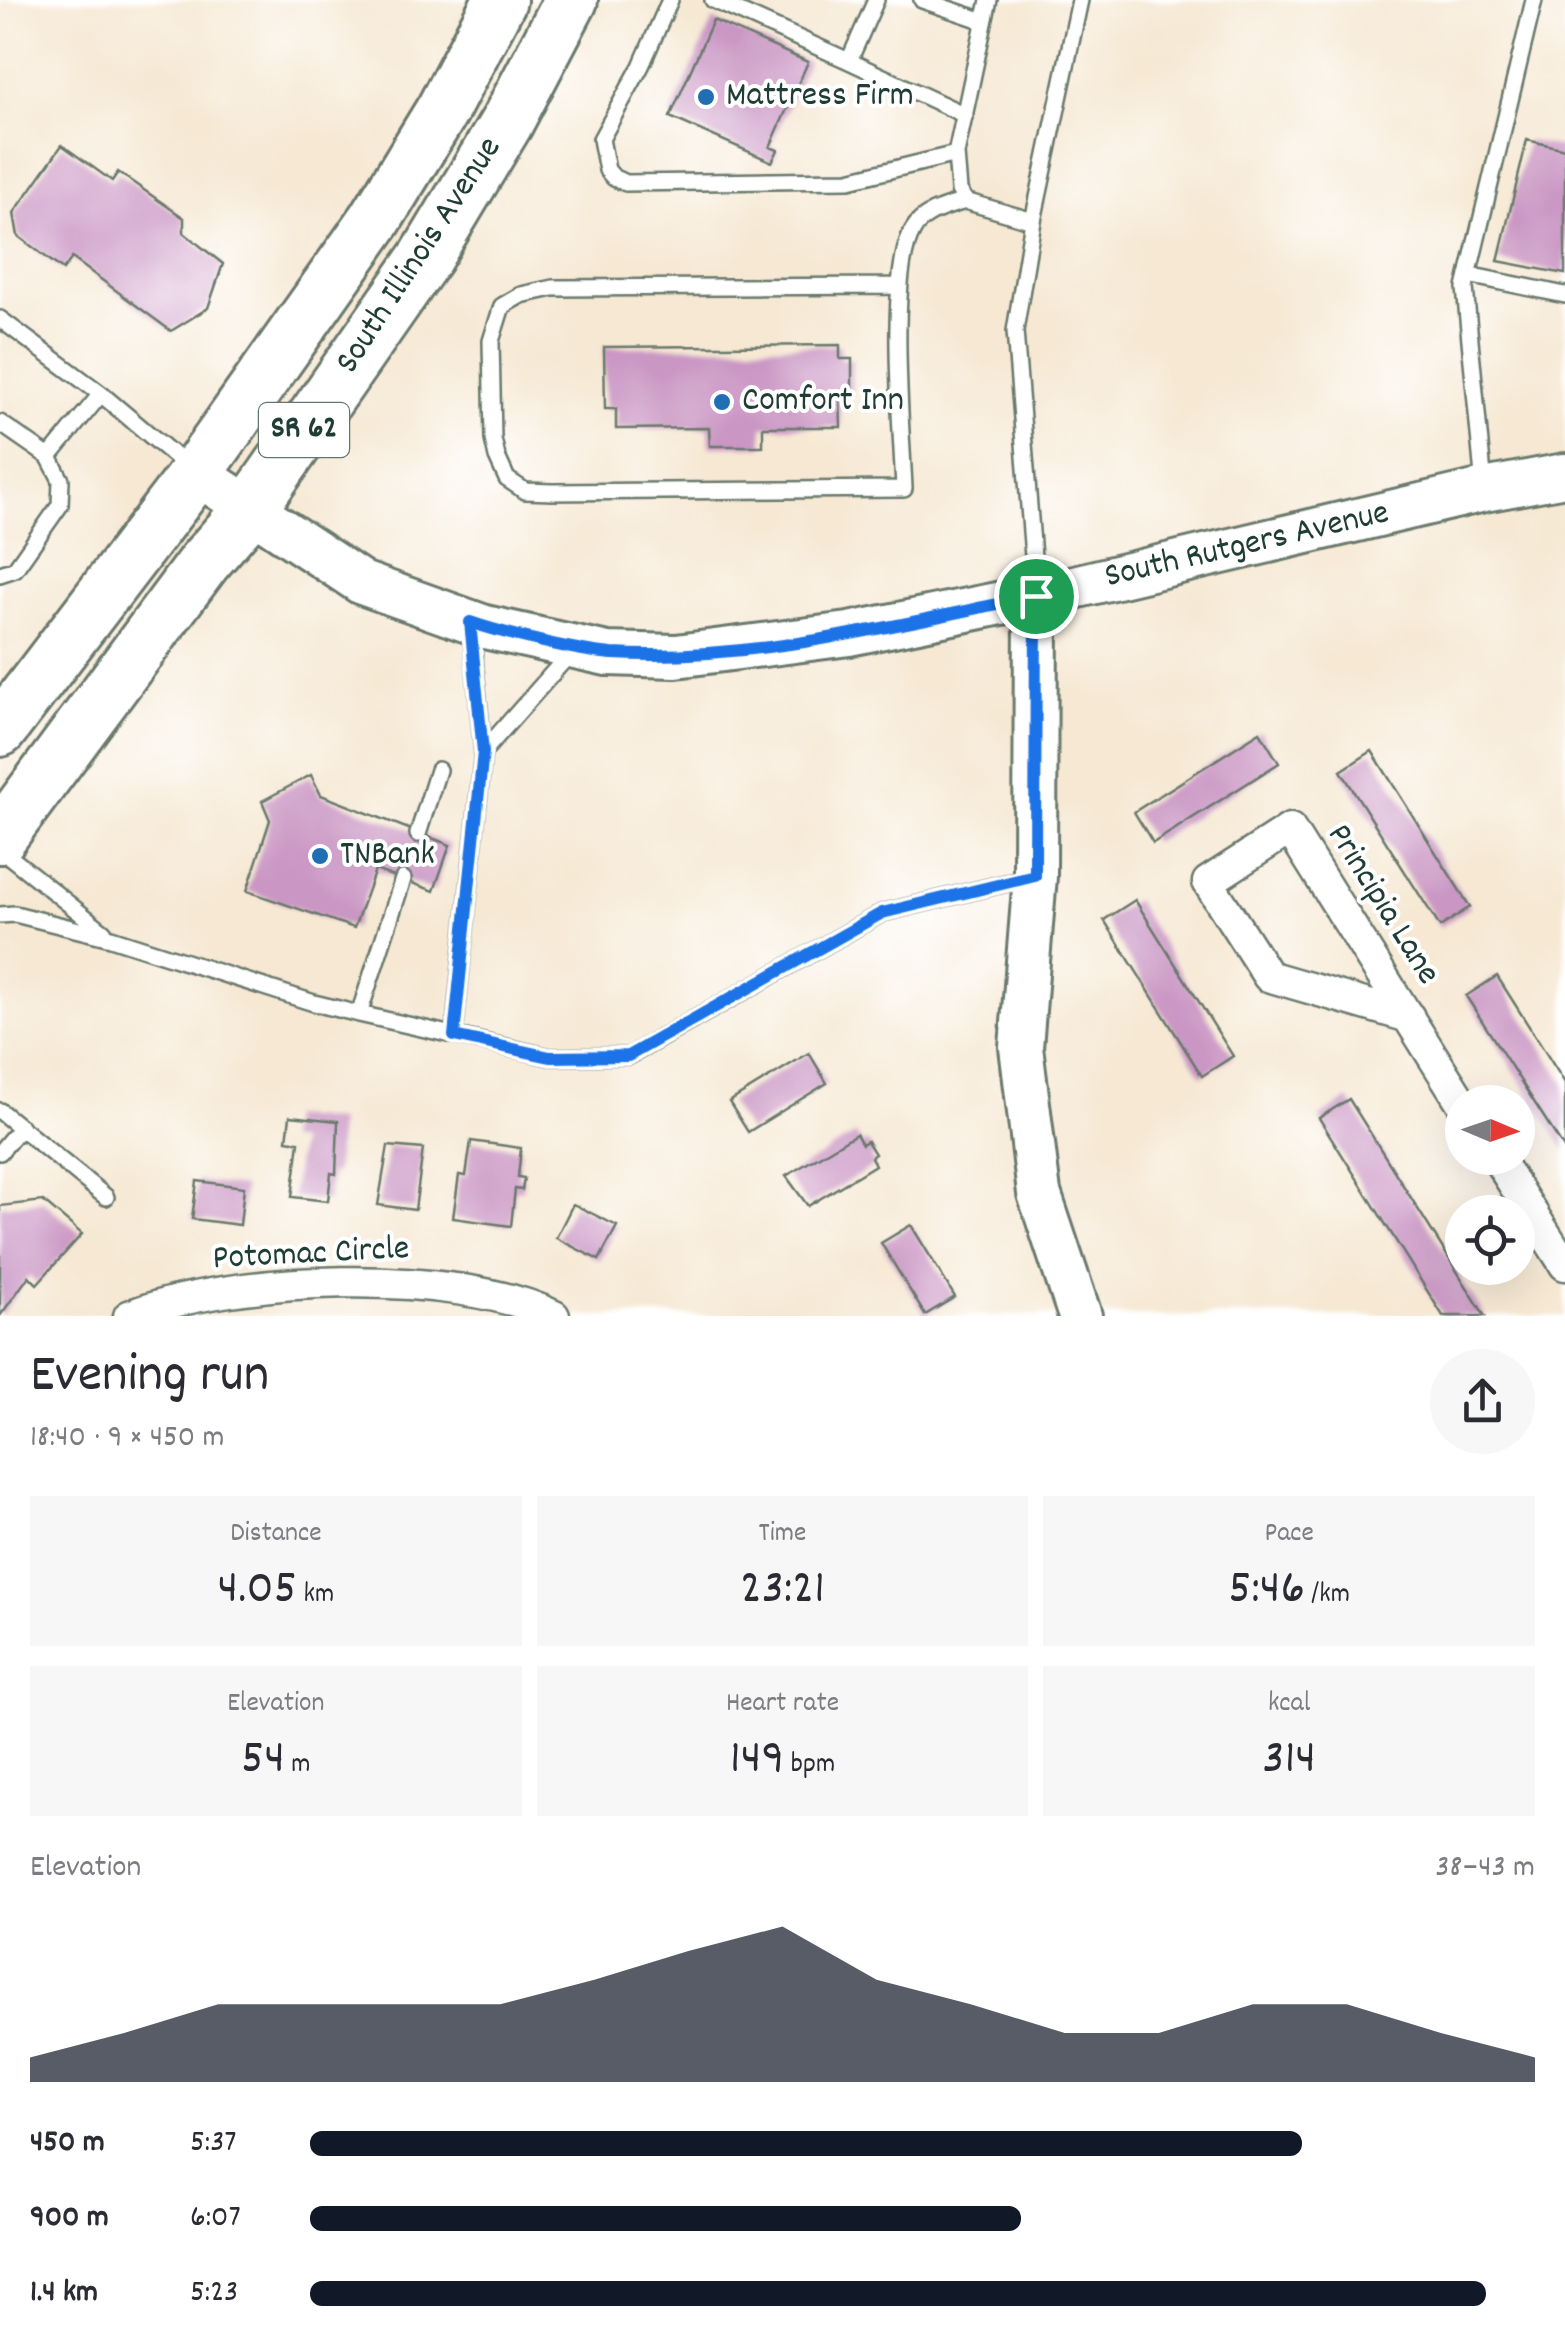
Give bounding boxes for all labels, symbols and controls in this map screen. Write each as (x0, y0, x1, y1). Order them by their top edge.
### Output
place label: Mattress Firm (726, 72, 914, 122)
marker: Mattress Firm (695, 86, 717, 108)
street label: South Illinois Avenue (325, 128, 515, 384)
place label: Comfort Inn (742, 377, 904, 427)
marker: Comfort Inn (711, 391, 733, 413)
road number: SR 62 (259, 403, 349, 457)
street label: South Rutgers Avenue (1100, 489, 1394, 603)
pin (994, 554, 1079, 639)
icon: arrive (1009, 569, 1064, 624)
street label: Principia Lane (1313, 815, 1451, 995)
place label: TNBank (340, 831, 435, 881)
marker: TNBank (309, 845, 331, 867)
north arrow (1445, 1085, 1535, 1175)
map controls (1445, 1085, 1535, 1285)
button: locate (1445, 1195, 1535, 1285)
street label: Potomac Circle (211, 1225, 411, 1285)
text: Evening run (30, 1339, 269, 1418)
button: share (1430, 1349, 1535, 1454)
text: 18:40 · 9 × 450 m (30, 1416, 225, 1462)
text: Distance (230, 1515, 322, 1555)
text: Time (759, 1515, 806, 1555)
text: Pace (1264, 1515, 1314, 1555)
text: 4.05 (218, 1555, 297, 1627)
text: 23:21 (740, 1555, 825, 1627)
text: 5:46 (1228, 1555, 1305, 1627)
text: km (297, 1576, 334, 1616)
text: /km (1305, 1576, 1350, 1616)
text: Elevation (227, 1685, 325, 1725)
text: Heart rate (726, 1685, 839, 1725)
text: kcal (1268, 1685, 1310, 1725)
text: 54 (241, 1725, 285, 1797)
text: 149 (730, 1725, 784, 1797)
text: 314 (1262, 1725, 1316, 1797)
text: m (285, 1746, 311, 1786)
text: bpm (784, 1746, 835, 1786)
text: Elevation (30, 1846, 141, 1892)
text: 38–43 m (1435, 1846, 1535, 1892)
text: 450 m (30, 2121, 105, 2167)
text: 5:37 (190, 2121, 237, 2167)
text: 900 m (30, 2196, 109, 2242)
text: 6:07 (190, 2196, 241, 2242)
text: 1.4 km (30, 2271, 98, 2317)
text: 5:23 (190, 2271, 238, 2317)

